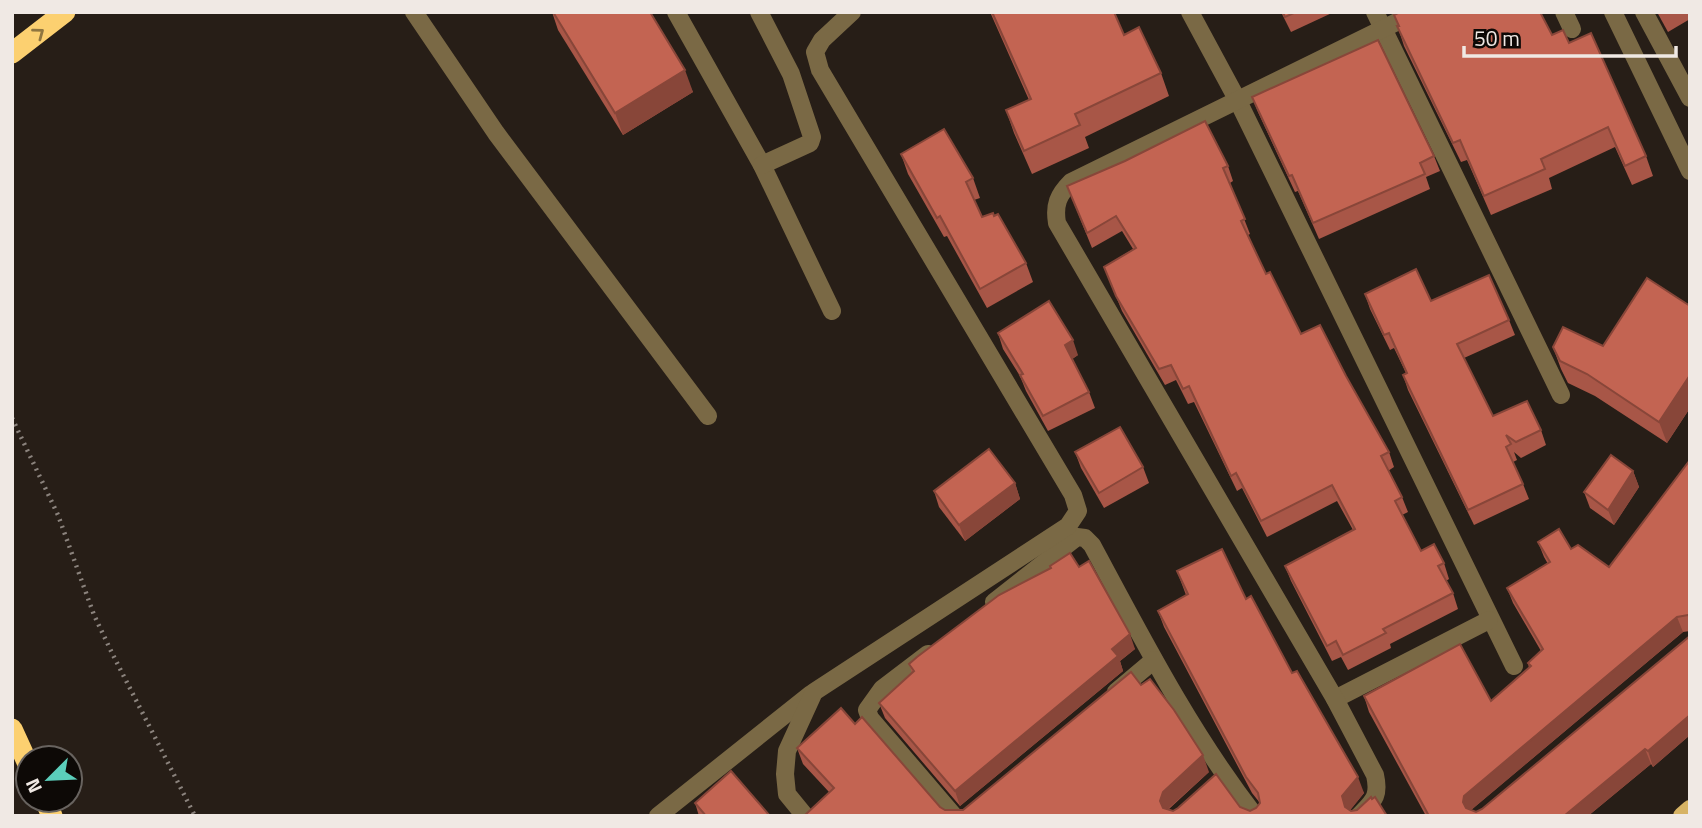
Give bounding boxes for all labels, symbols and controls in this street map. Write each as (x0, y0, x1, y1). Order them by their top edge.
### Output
scale bar (1464, 14, 1676, 58)
text: 50 m (1474, 22, 1520, 54)
one-way arrow (31, 28, 44, 41)
north arrow (14, 744, 84, 814)
text: N (17, 774, 49, 798)

